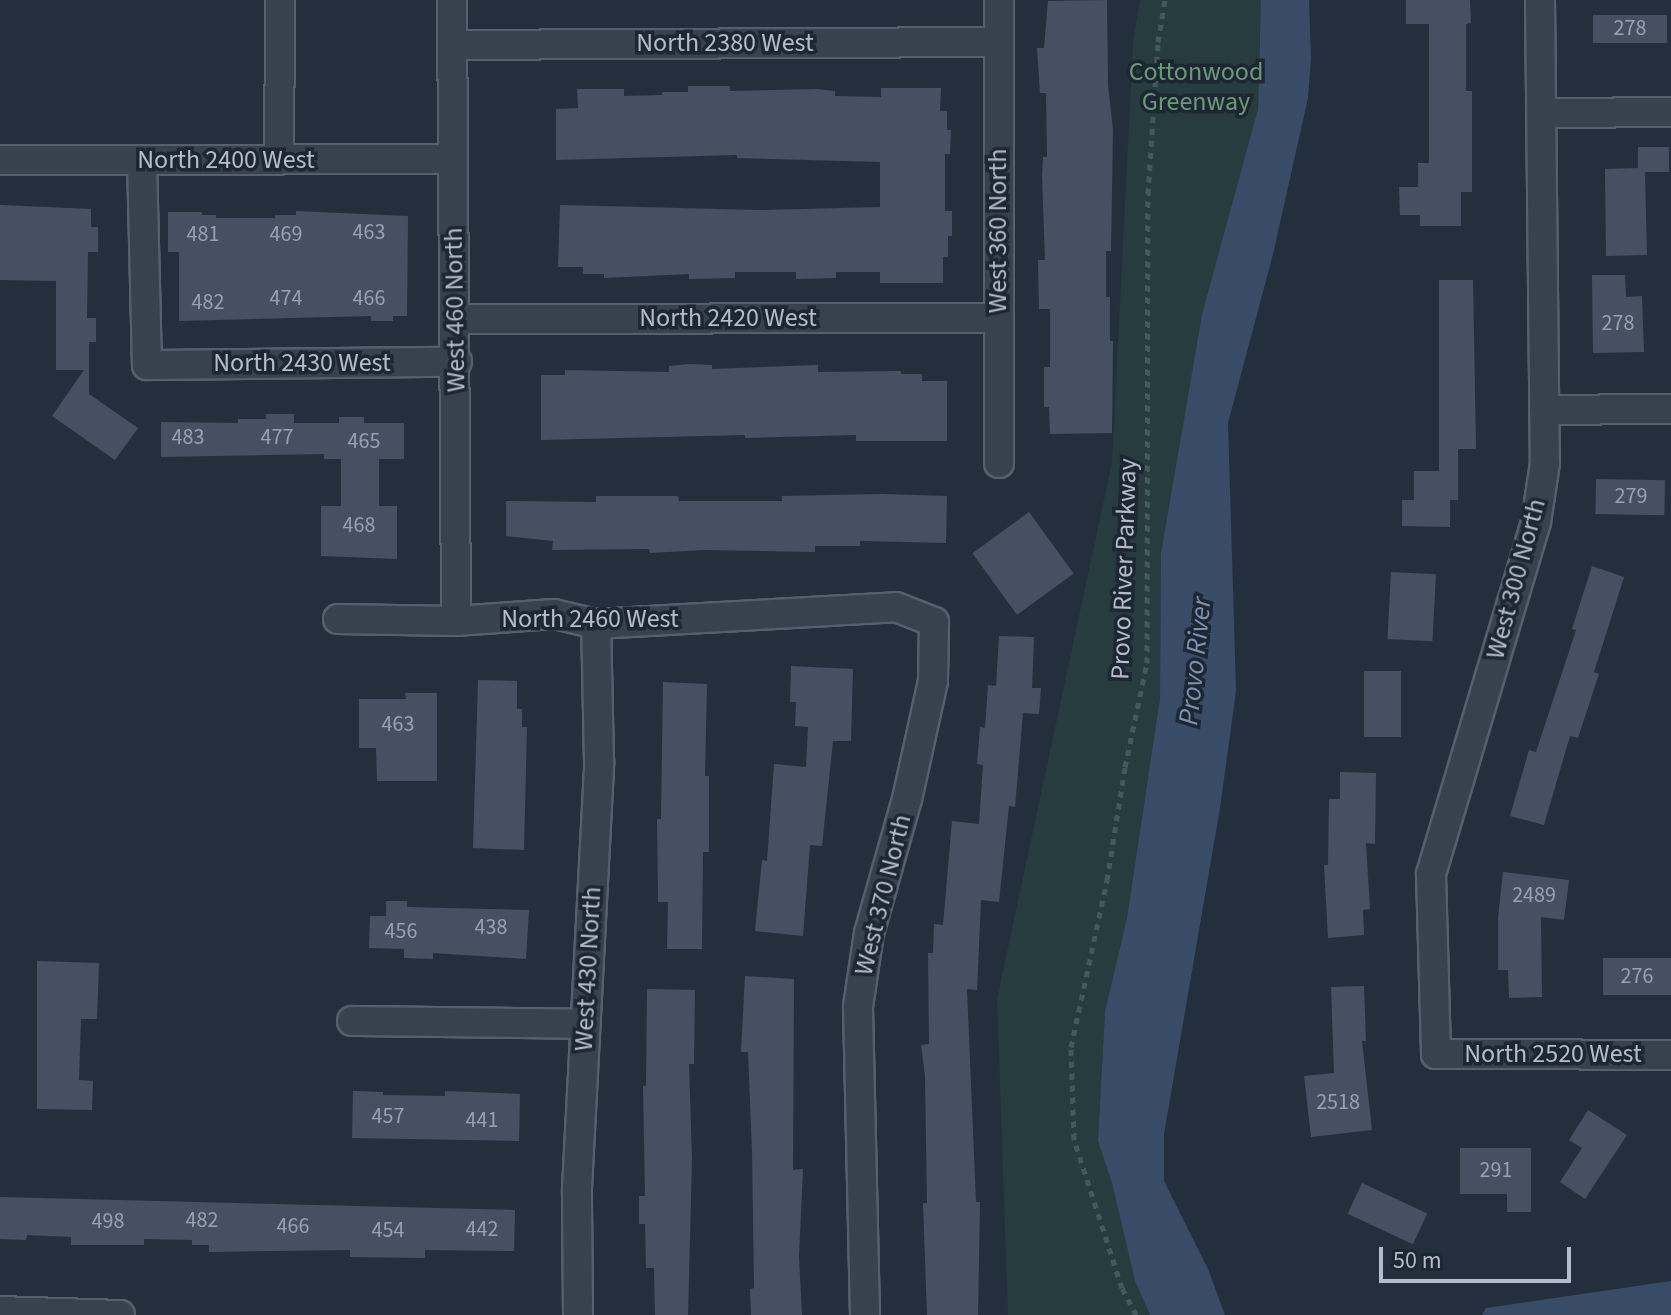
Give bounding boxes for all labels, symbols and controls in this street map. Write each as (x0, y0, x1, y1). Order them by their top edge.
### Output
house number: 278 (1614, 16, 1646, 42)
street label: North 2380 West (636, 27, 814, 59)
park label: Cottonwood Greenway (1129, 56, 1263, 118)
street label: North 2400 West (137, 144, 315, 176)
street label: West 360 North (982, 149, 1014, 313)
house number: 463 (353, 220, 385, 246)
house number: 481 (187, 222, 219, 248)
house number: 469 (270, 222, 302, 248)
street label: West 460 North (438, 227, 472, 393)
house number: 474 (270, 286, 302, 312)
house number: 466 (353, 286, 385, 312)
house number: 482 (192, 290, 224, 316)
street label: North 2420 West (639, 302, 817, 334)
house number: 278 (1602, 311, 1634, 337)
street label: North 2430 West (213, 347, 391, 379)
house number: 483 (172, 425, 204, 451)
house number: 477 (261, 425, 293, 451)
house number: 465 (348, 429, 380, 455)
street label: Provo River Parkway (1105, 458, 1143, 680)
house number: 279 (1615, 484, 1647, 510)
street label: West 300 North (1480, 496, 1552, 662)
house number: 468 (343, 513, 375, 539)
water label: Provo River (1172, 595, 1218, 727)
street label: North 2460 West (501, 603, 679, 635)
house number: 463 (382, 712, 414, 738)
street label: West 370 North (848, 811, 918, 979)
house number: 2489 (1512, 883, 1556, 909)
street label: West 430 North (568, 886, 608, 1052)
house number: 438 (475, 915, 507, 941)
house number: 456 (385, 919, 417, 945)
house number: 276 (1621, 964, 1653, 990)
street label: North 2520 West (1464, 1038, 1642, 1070)
house number: 2518 (1316, 1090, 1360, 1116)
house number: 457 (372, 1104, 404, 1130)
house number: 441 (466, 1108, 498, 1134)
house number: 291 (1480, 1158, 1512, 1184)
house number: 482 (186, 1208, 218, 1234)
house number: 498 (92, 1209, 124, 1235)
house number: 466 (277, 1214, 309, 1240)
house number: 442 (466, 1217, 498, 1243)
house number: 454 (372, 1218, 404, 1244)
scale bar (1383, 1231, 1575, 1281)
text: 50 m (1393, 1243, 1442, 1278)

